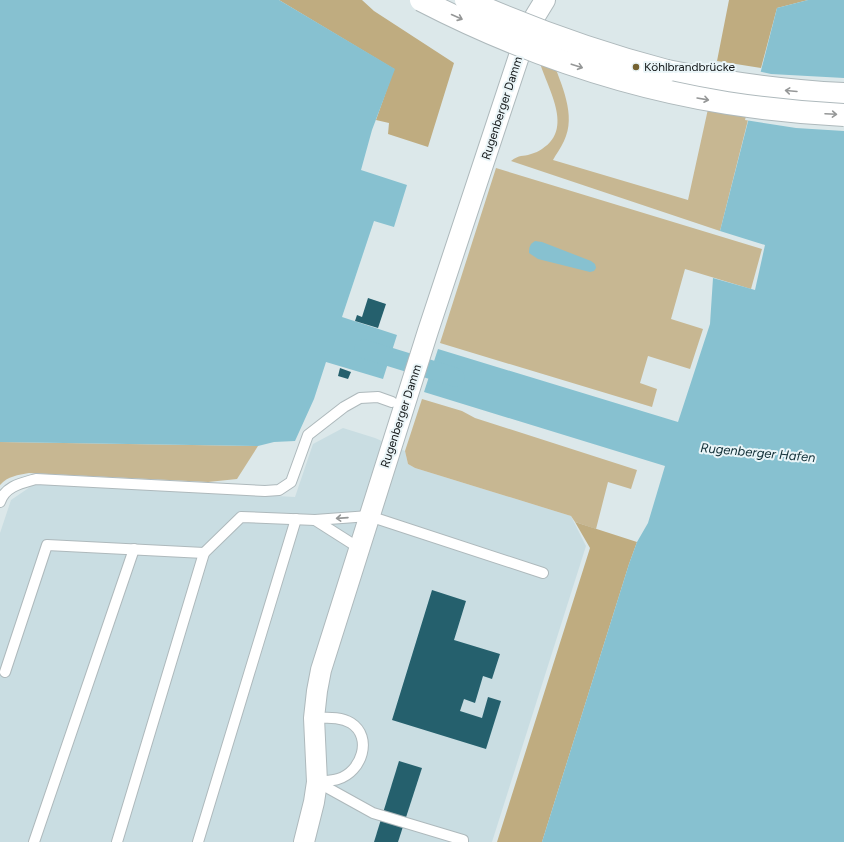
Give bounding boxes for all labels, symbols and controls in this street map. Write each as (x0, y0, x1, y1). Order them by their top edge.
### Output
one-way arrow (450, 13, 462, 21)
street label: Rugenberger Damm (479, 55, 525, 161)
place label: Köhlbrandbrücke (644, 60, 735, 74)
one-way arrow (571, 62, 583, 70)
marker: Köhlbrandbrücke (631, 62, 641, 72)
one-way arrow (785, 87, 798, 94)
one-way arrow (696, 95, 709, 103)
one-way arrow (824, 110, 837, 118)
street label: Rugenberger Damm (378, 363, 424, 469)
water label: Rugenberger Hafen (700, 440, 816, 465)
one-way arrow (336, 514, 349, 521)

